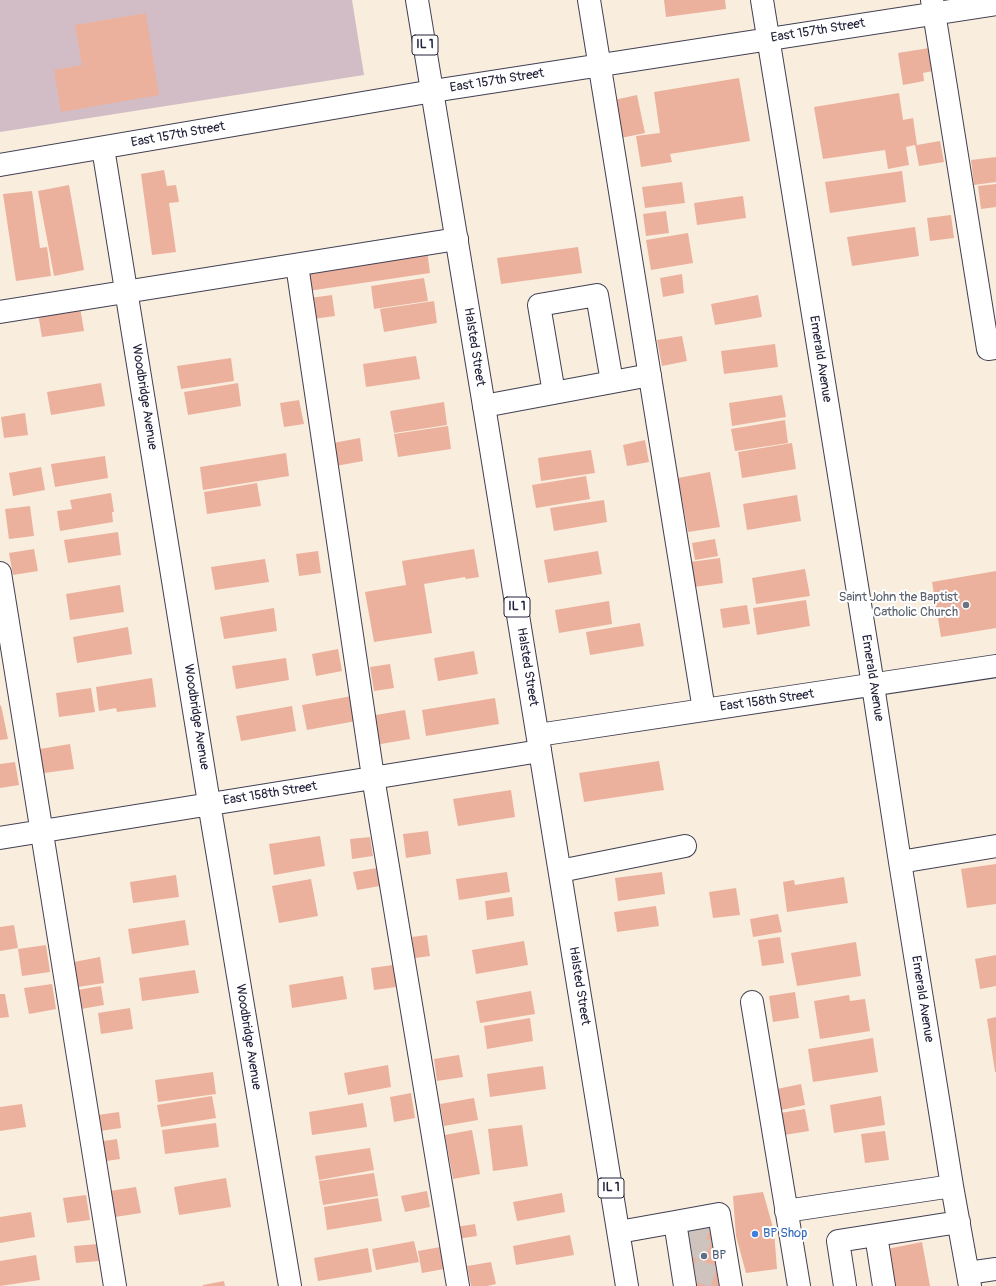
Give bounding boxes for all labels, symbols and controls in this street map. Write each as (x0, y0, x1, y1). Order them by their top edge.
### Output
street label: East 157th Street (770, 16, 866, 46)
road number: IL 1 (412, 35, 438, 55)
street label: East 157th Street (449, 66, 545, 96)
street label: East 157th Street (130, 119, 226, 151)
street label: Halsted Street (460, 307, 488, 387)
street label: Emerald Avenue (805, 314, 835, 404)
street label: Woodbridge Avenue (128, 343, 160, 451)
place label: Saint John the Baptist Catholic Church (839, 590, 958, 621)
road number: IL 1 (504, 597, 530, 617)
marker: Saint John the Baptist Catholic Church (961, 600, 971, 610)
street label: Halsted Street (513, 627, 541, 707)
street label: Emerald Avenue (857, 633, 887, 723)
street label: Woodbridge Avenue (180, 663, 212, 771)
street label: East 158th Street (719, 687, 815, 715)
street label: East 158th Street (222, 779, 318, 809)
street label: Halsted Street (565, 946, 593, 1026)
street label: Emerald Avenue (907, 954, 937, 1044)
street label: Woodbridge Avenue (232, 983, 264, 1091)
road number: IL 1 (598, 1178, 624, 1198)
place label: BP Shop (763, 1226, 807, 1242)
marker: BP Shop (750, 1229, 760, 1239)
place label: BP (712, 1248, 727, 1264)
marker: BP (699, 1251, 709, 1261)

